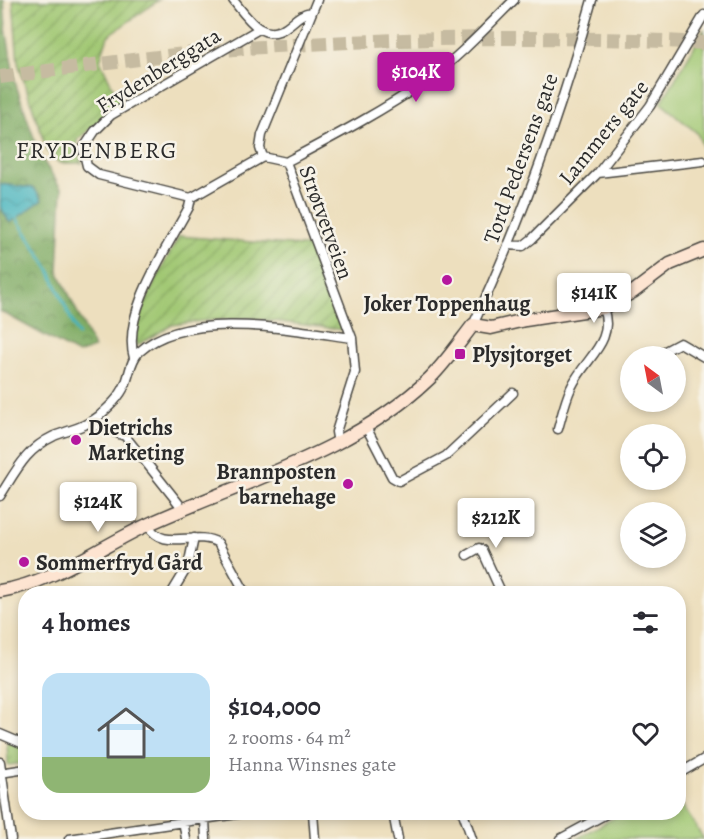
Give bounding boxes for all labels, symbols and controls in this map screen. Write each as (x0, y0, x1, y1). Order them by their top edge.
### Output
street label: Frydenberggata (90, 20, 227, 121)
pin: $104K (374, 52, 458, 103)
text: $104K (391, 58, 441, 85)
street label: Tord Pedersens gate (476, 69, 566, 248)
street label: Lammers gate (552, 74, 656, 192)
district label: FRYDENBERG (16, 134, 178, 166)
street label: Strøtvetveien (292, 161, 361, 284)
marker: Joker Toppenhaug (440, 273, 454, 287)
pin: $141K (552, 273, 636, 324)
text: $141K (571, 279, 617, 306)
place label: Joker Toppenhaug (364, 289, 531, 319)
place label: Plysjtorget (472, 340, 573, 370)
north arrow (620, 346, 686, 412)
map controls (620, 346, 686, 568)
marker: Plysjtorget (453, 347, 467, 361)
place label: Dietrichs Marketing (88, 413, 185, 468)
button: locate (620, 424, 686, 490)
marker: Dietrichs Marketing (69, 433, 83, 447)
place label: Brannposten barnehage (216, 457, 336, 512)
marker: Brannposten barnehage (341, 477, 355, 491)
pin: $124K (56, 482, 140, 533)
text: $124K (74, 488, 122, 515)
pin: $212K (454, 498, 538, 549)
button: layers (620, 502, 686, 568)
text: $212K (472, 504, 520, 531)
place label: Sommerfryd Gård (36, 548, 203, 578)
marker: Sommerfryd Gård (17, 555, 31, 569)
text: 4 homes (42, 605, 131, 640)
icon: filters (629, 606, 662, 639)
text: $104,000 (228, 689, 321, 724)
icon: home (90, 697, 162, 769)
icon: heart (629, 717, 662, 750)
text: 2 rooms · 64 m² (228, 724, 351, 751)
text: Hanna Winsnes gate (228, 751, 396, 778)

